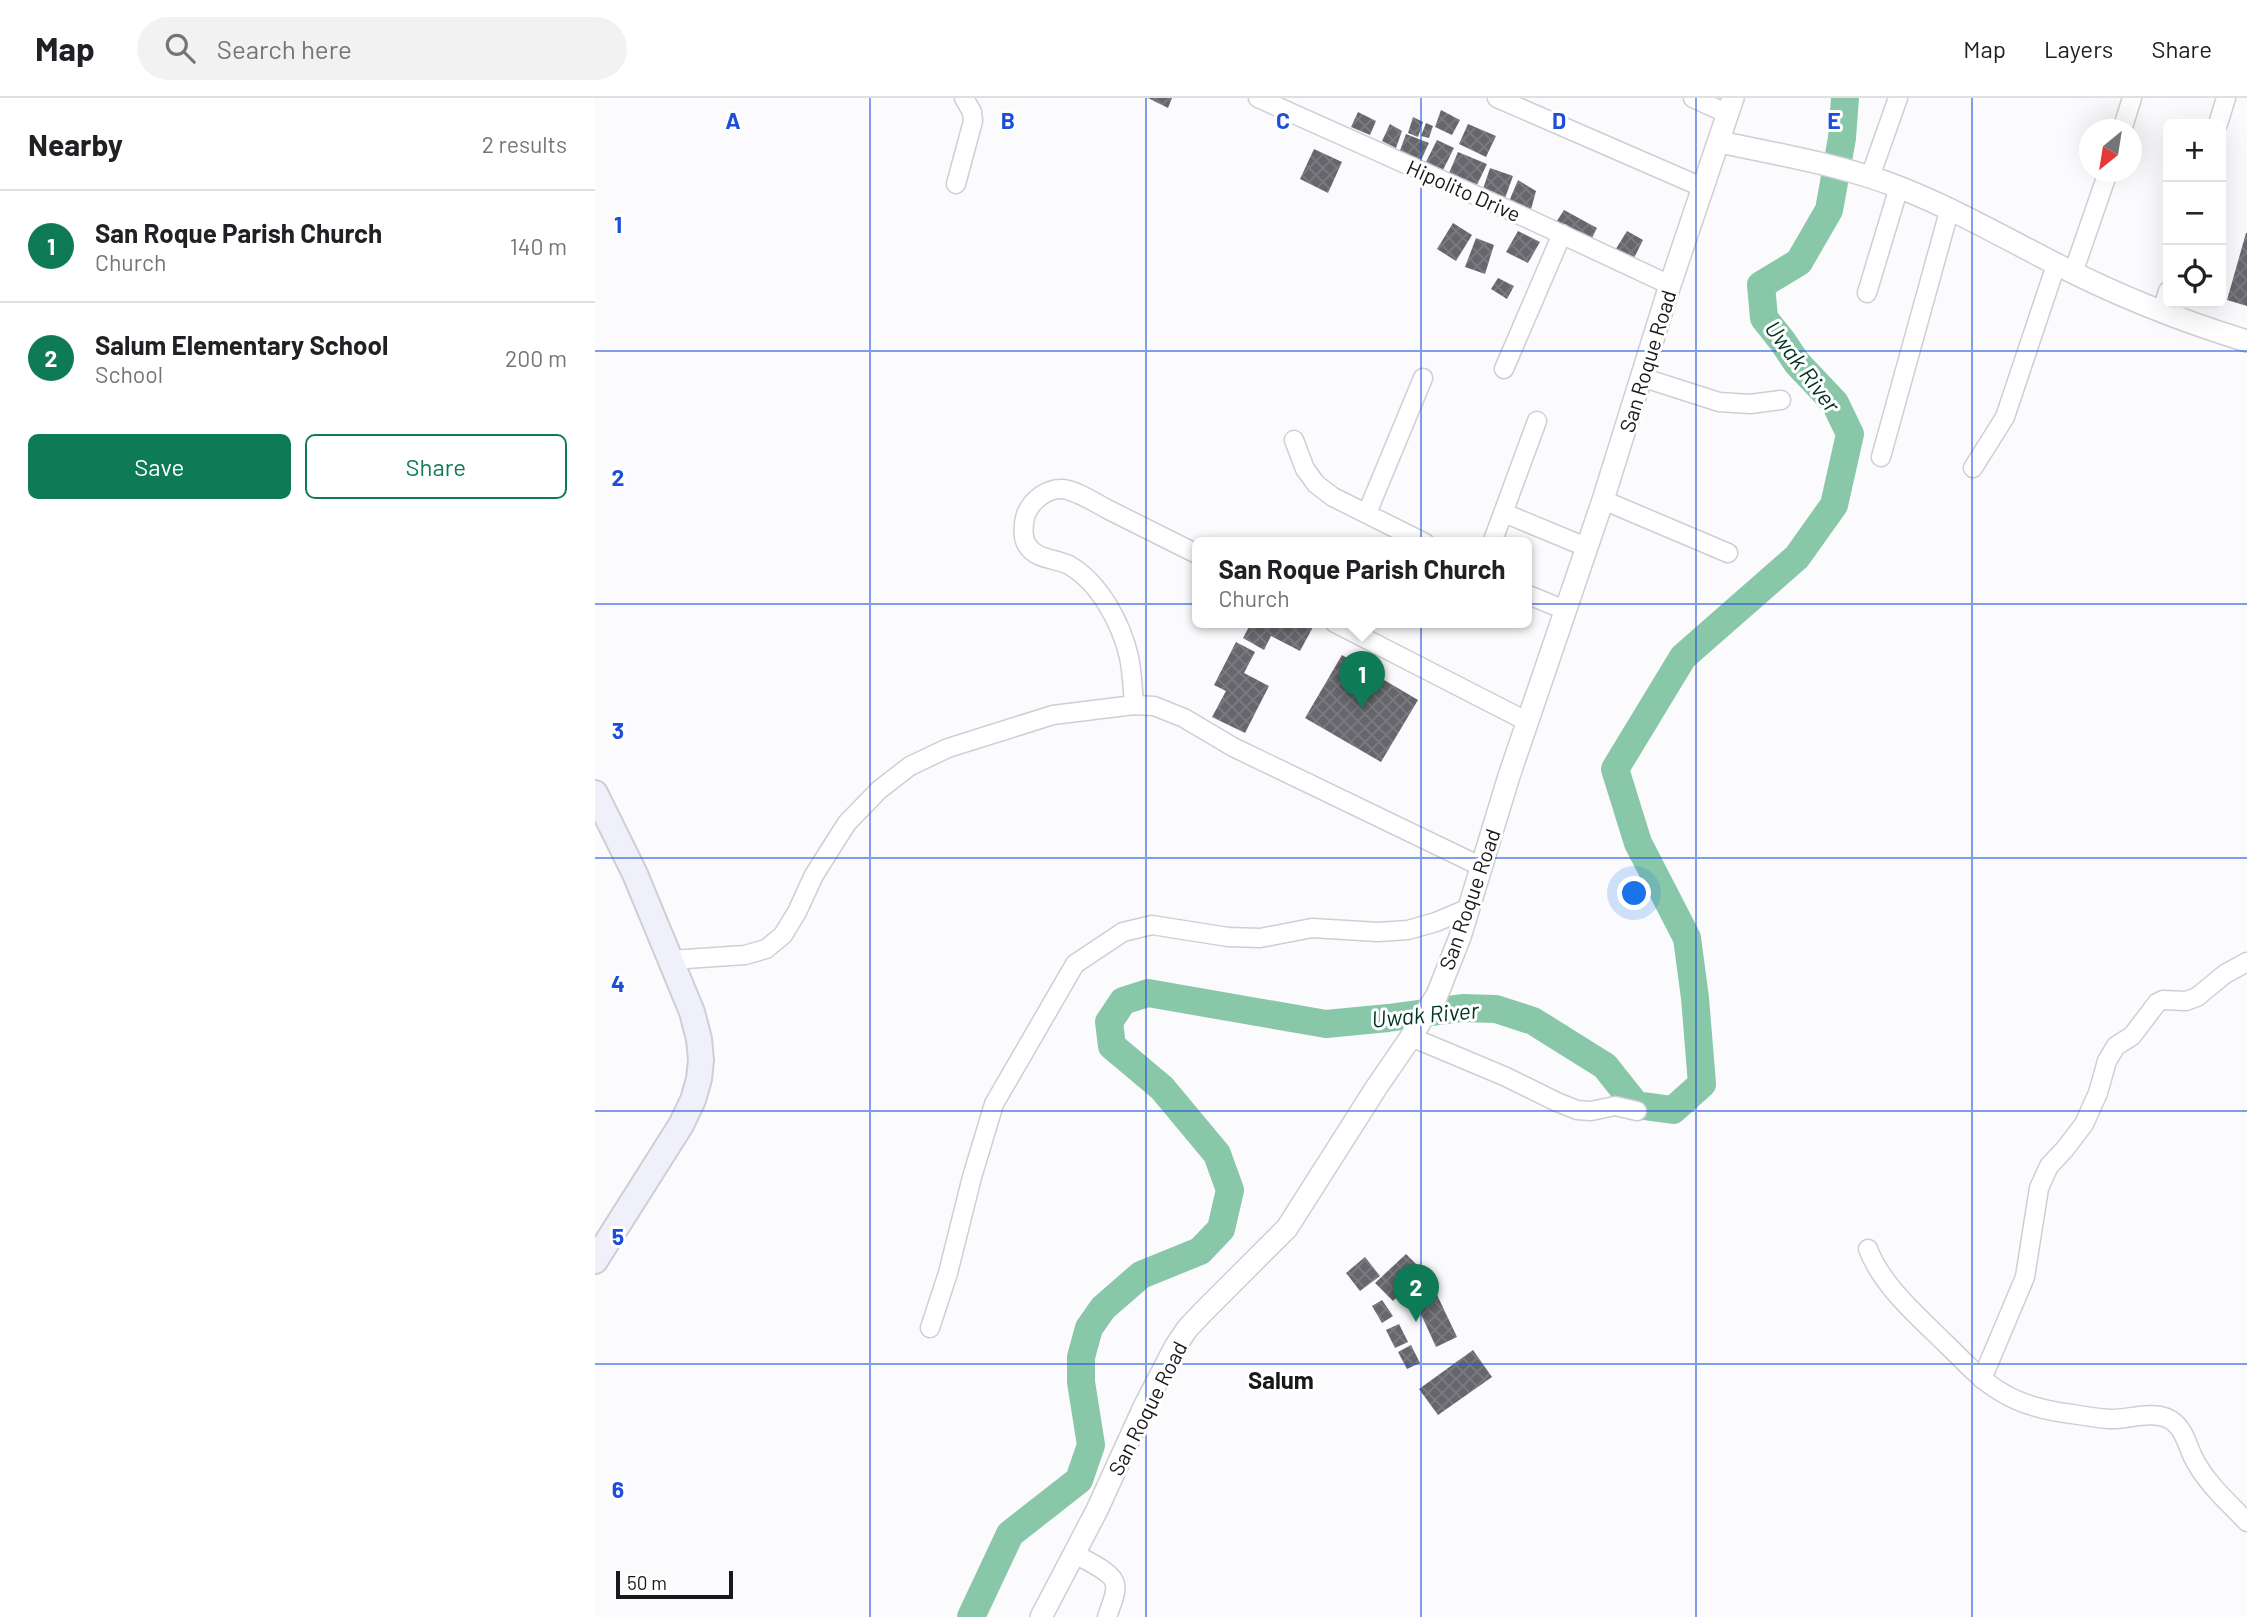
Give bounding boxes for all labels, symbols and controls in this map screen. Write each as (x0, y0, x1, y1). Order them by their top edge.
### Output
search box (137, 17, 627, 80)
text: Map (35, 28, 95, 68)
icon: search (161, 29, 199, 67)
text: Search here (217, 33, 352, 64)
text: Map (1963, 34, 2006, 63)
text: Layers (2044, 34, 2113, 63)
text: Share (2151, 34, 2212, 63)
text: A (725, 106, 741, 134)
text: B (1001, 106, 1015, 134)
text: C (1276, 106, 1290, 134)
text: D (1552, 106, 1566, 134)
text: E (1827, 106, 1841, 134)
north arrow (2079, 119, 2142, 182)
map controls (2163, 119, 2226, 308)
button: + (2163, 119, 2226, 182)
text: Nearby (28, 126, 123, 162)
text: 2 results (482, 130, 567, 158)
street label: Hipolito Drive (1403, 154, 1525, 226)
button: − (2163, 182, 2226, 245)
text: 1 (614, 210, 622, 238)
text: San Roque Parish Church (95, 217, 382, 248)
text: 1 (47, 232, 55, 260)
text: 140 m (510, 232, 567, 260)
button: locate (2163, 245, 2226, 308)
text: Church (95, 248, 166, 276)
street label: San Roque Road (1613, 287, 1681, 435)
water label: Uwak River (1759, 315, 1847, 418)
text: Salum Elementary School (95, 329, 388, 360)
text: 2 (45, 344, 57, 372)
text: 200 m (505, 344, 567, 372)
text: School (95, 360, 163, 388)
button: Save (28, 434, 291, 499)
button: Share (305, 434, 567, 499)
text: 2 (612, 463, 624, 491)
popup (1192, 537, 1532, 628)
text: San Roque Parish Church (1218, 553, 1506, 584)
text: Church (1218, 584, 1290, 612)
pin: 1 (1339, 651, 1385, 709)
text: 3 (612, 716, 624, 744)
street label: San Roque Road (1433, 825, 1505, 973)
your location (1617, 876, 1651, 910)
text: 4 (611, 969, 625, 997)
water label: Uwak River (1370, 995, 1481, 1033)
text: 5 (612, 1222, 624, 1250)
pin: 2 (1393, 1264, 1439, 1322)
street label: San Roque Road (1102, 1337, 1192, 1479)
district label: Salum (1248, 1365, 1314, 1394)
text: 6 (612, 1475, 624, 1503)
scale bar (616, 1568, 733, 1600)
text: 50 m (627, 1571, 667, 1594)

